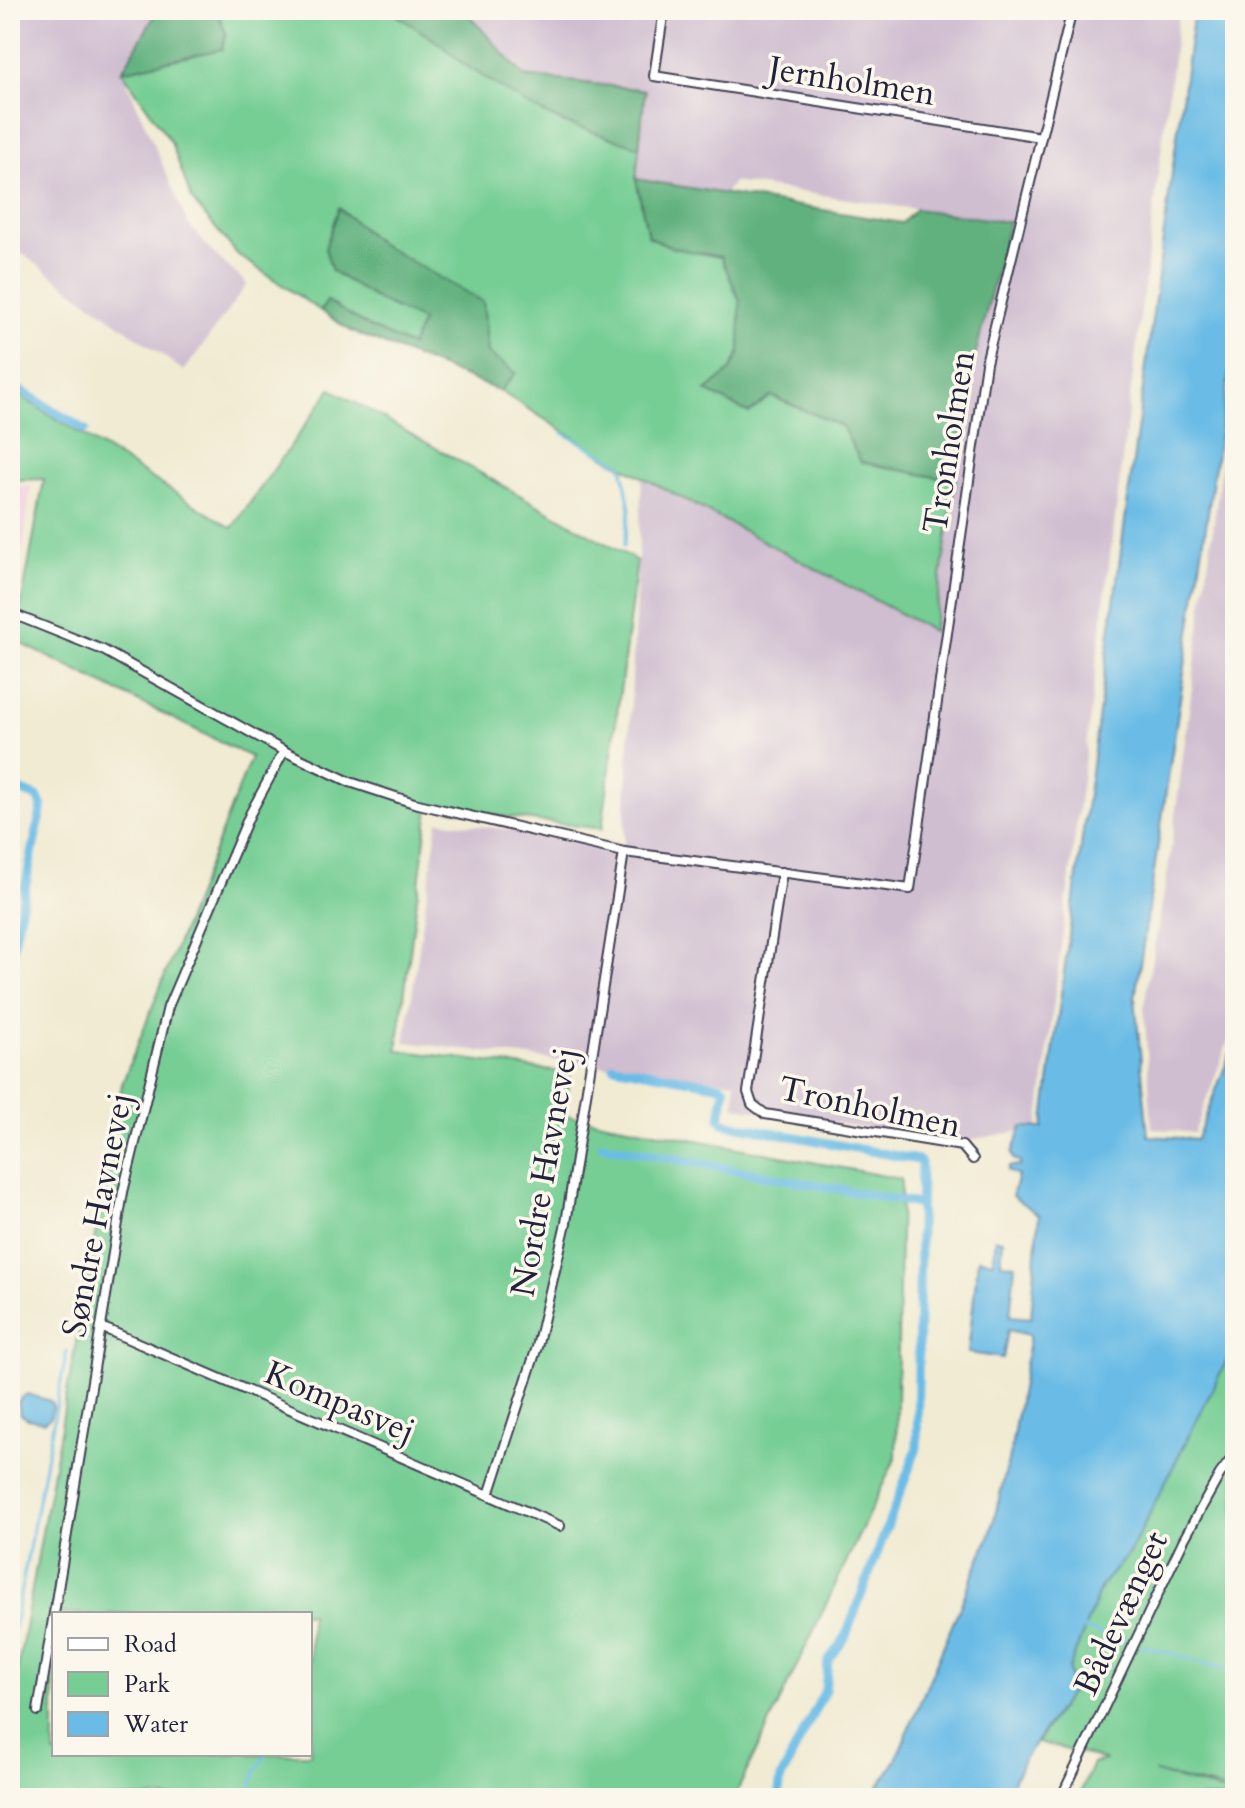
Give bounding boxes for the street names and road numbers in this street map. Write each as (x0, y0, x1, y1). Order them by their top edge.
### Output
street label: Jernholmen (761, 44, 939, 117)
street label: Tronholmen (912, 347, 986, 537)
street label: Nordre Havnevej (499, 1044, 589, 1300)
street label: Tronholmen (775, 1065, 965, 1149)
street label: Søndre Havnevej (51, 1089, 143, 1341)
street label: Kompasvej (258, 1350, 422, 1454)
street label: Bådevænget (1063, 1523, 1179, 1702)

